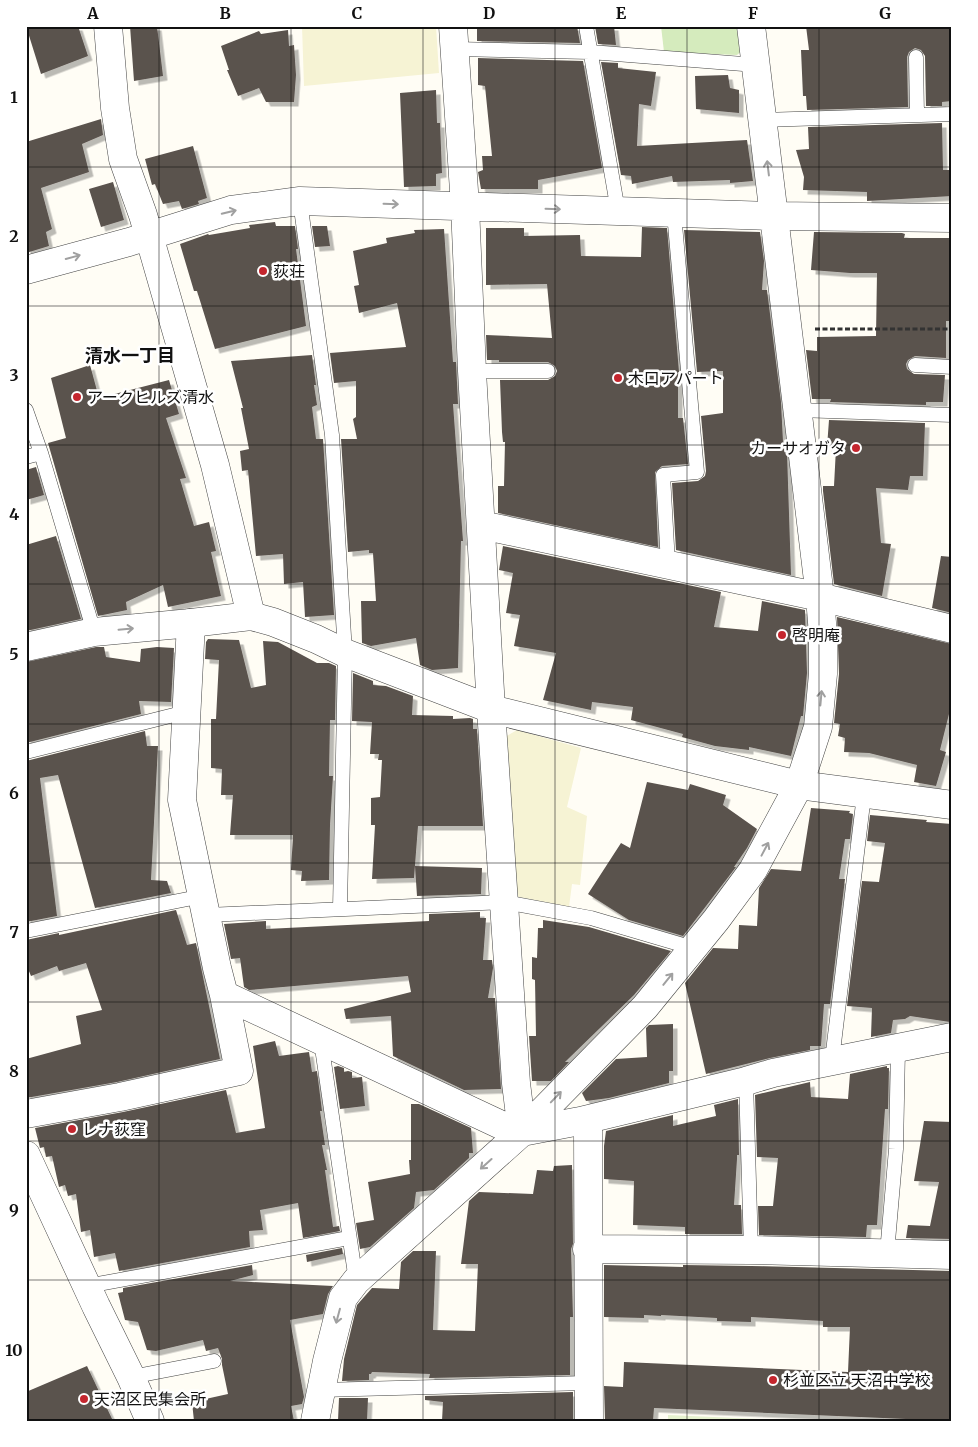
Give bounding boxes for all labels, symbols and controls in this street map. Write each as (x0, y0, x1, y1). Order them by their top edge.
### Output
text: A (86, 3, 99, 23)
text: B (219, 3, 231, 23)
text: C (352, 3, 362, 23)
text: D (483, 3, 495, 23)
text: E (616, 3, 627, 23)
text: F (748, 3, 758, 23)
text: G (879, 3, 891, 23)
text: 1 (10, 87, 18, 107)
one-way arrow (763, 160, 773, 176)
one-way arrow (383, 199, 399, 208)
one-way arrow (545, 204, 561, 213)
one-way arrow (221, 207, 237, 216)
text: 2 (9, 226, 19, 246)
one-way arrow (65, 252, 81, 262)
place label: 荻荘 (273, 261, 305, 281)
marker: 荻荘 (257, 265, 269, 277)
district label: 清水一丁目 (85, 344, 175, 367)
text: 3 (9, 365, 19, 385)
place label: 木口アパート (628, 368, 724, 388)
marker: 木口アパート (612, 372, 624, 384)
place label: アークヒルズ清水 (87, 387, 214, 407)
marker: アークヒルズ清水 (71, 391, 83, 403)
place label: カーサオガタ (750, 438, 846, 458)
marker: カーサオガタ (850, 442, 862, 454)
text: 4 (9, 504, 19, 524)
one-way arrow (117, 624, 133, 634)
place label: 啓明庵 (792, 625, 840, 645)
marker: 啓明庵 (776, 629, 788, 641)
text: 5 (9, 644, 19, 664)
one-way arrow (816, 690, 825, 706)
text: 6 (9, 783, 19, 803)
one-way arrow (760, 841, 770, 856)
text: 7 (9, 922, 19, 942)
one-way arrow (663, 973, 674, 986)
text: 8 (9, 1061, 19, 1081)
one-way arrow (550, 1090, 562, 1103)
place label: レナ荻窪 (82, 1119, 146, 1139)
marker: レナ荻窪 (66, 1123, 78, 1135)
one-way arrow (480, 1158, 493, 1170)
text: 9 (9, 1200, 19, 1220)
one-way arrow (333, 1308, 343, 1324)
text: 10 (5, 1340, 23, 1360)
place label: 杉並区立 天沼中学校 (783, 1370, 931, 1390)
marker: 杉並区立 天沼中学校 (767, 1374, 779, 1386)
place label: 天沼区民集会所 (94, 1389, 206, 1409)
marker: 天沼区民集会所 (78, 1393, 90, 1405)

